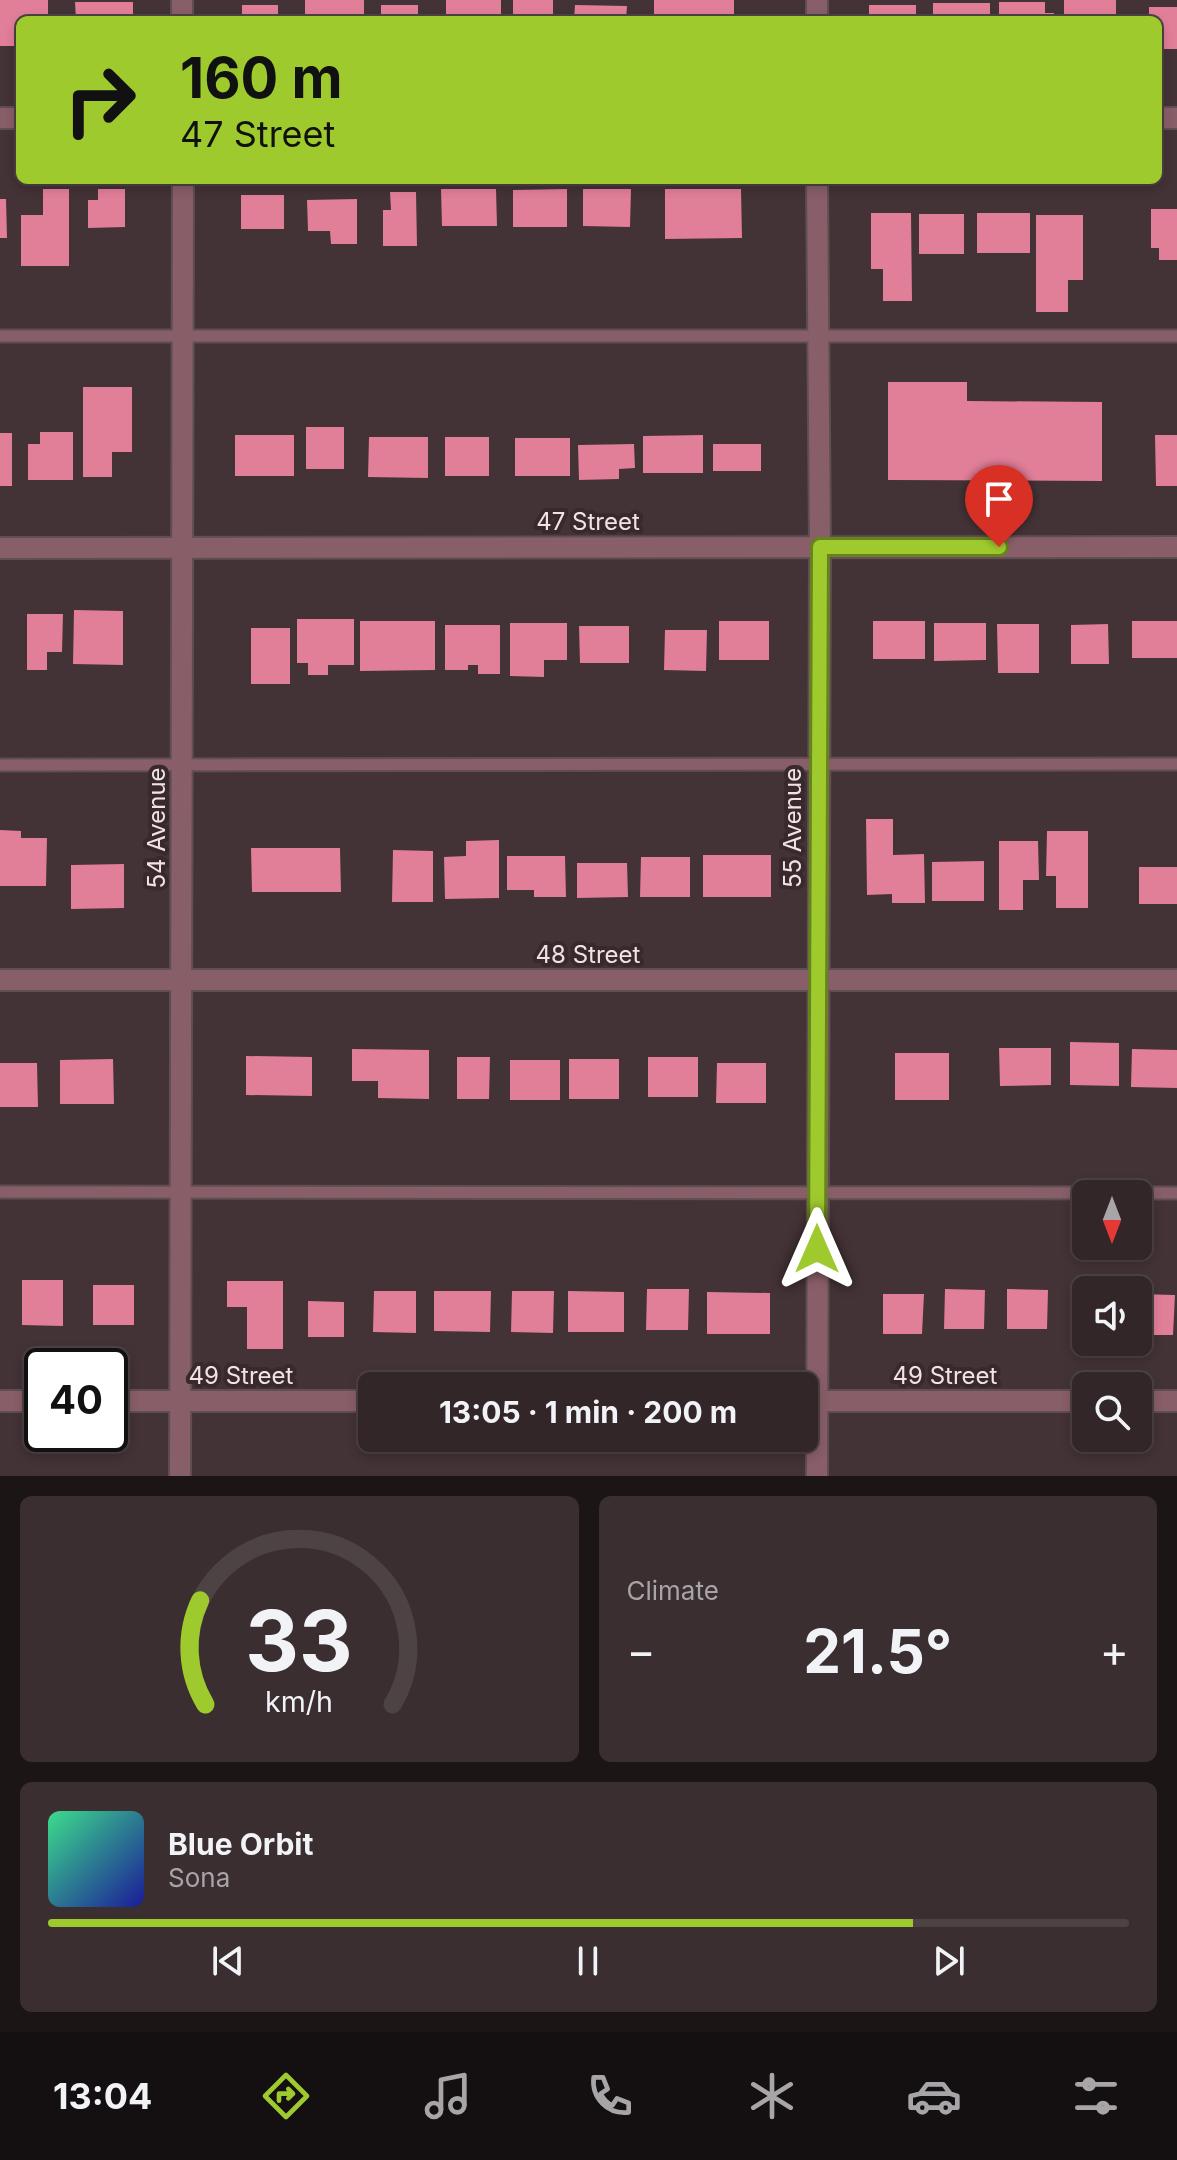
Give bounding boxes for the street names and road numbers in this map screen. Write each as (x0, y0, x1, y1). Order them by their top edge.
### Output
street label: 47 Street (536, 507, 640, 536)
street label: 54 Avenue (142, 767, 171, 889)
street label: 55 Avenue (778, 768, 807, 888)
street label: 48 Street (536, 940, 641, 969)
street label: 49 Street (189, 1361, 294, 1390)
street label: 49 Street (893, 1361, 998, 1390)

